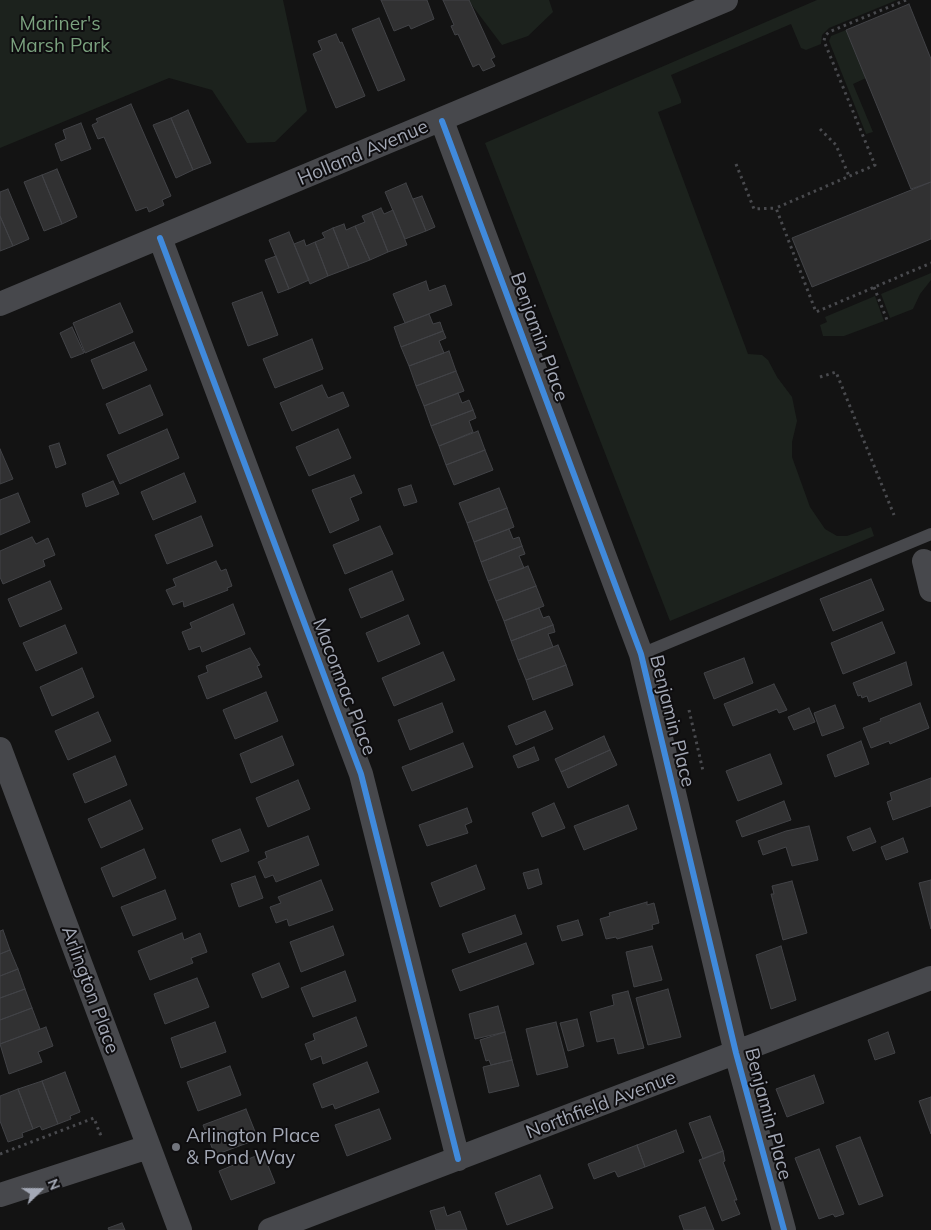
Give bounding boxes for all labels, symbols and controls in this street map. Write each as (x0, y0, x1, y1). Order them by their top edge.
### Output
park label: Mariner's Marsh Park (10, 13, 110, 57)
street label: Holland Avenue (294, 115, 432, 191)
street label: Benjamin Place (505, 269, 573, 405)
street label: Macormac Place (307, 615, 381, 759)
street label: Benjamin Place (645, 653, 699, 789)
street label: Arlington Place (56, 923, 124, 1057)
street label: Benjamin Place (739, 1046, 797, 1182)
street label: Northfield Avenue (523, 1066, 679, 1144)
place label: Arlington Place & Pond Way (186, 1125, 320, 1169)
marker: Arlington Place & Pond Way (170, 1141, 182, 1153)
north arrow (15, 1165, 65, 1215)
text: N (44, 1176, 64, 1193)

